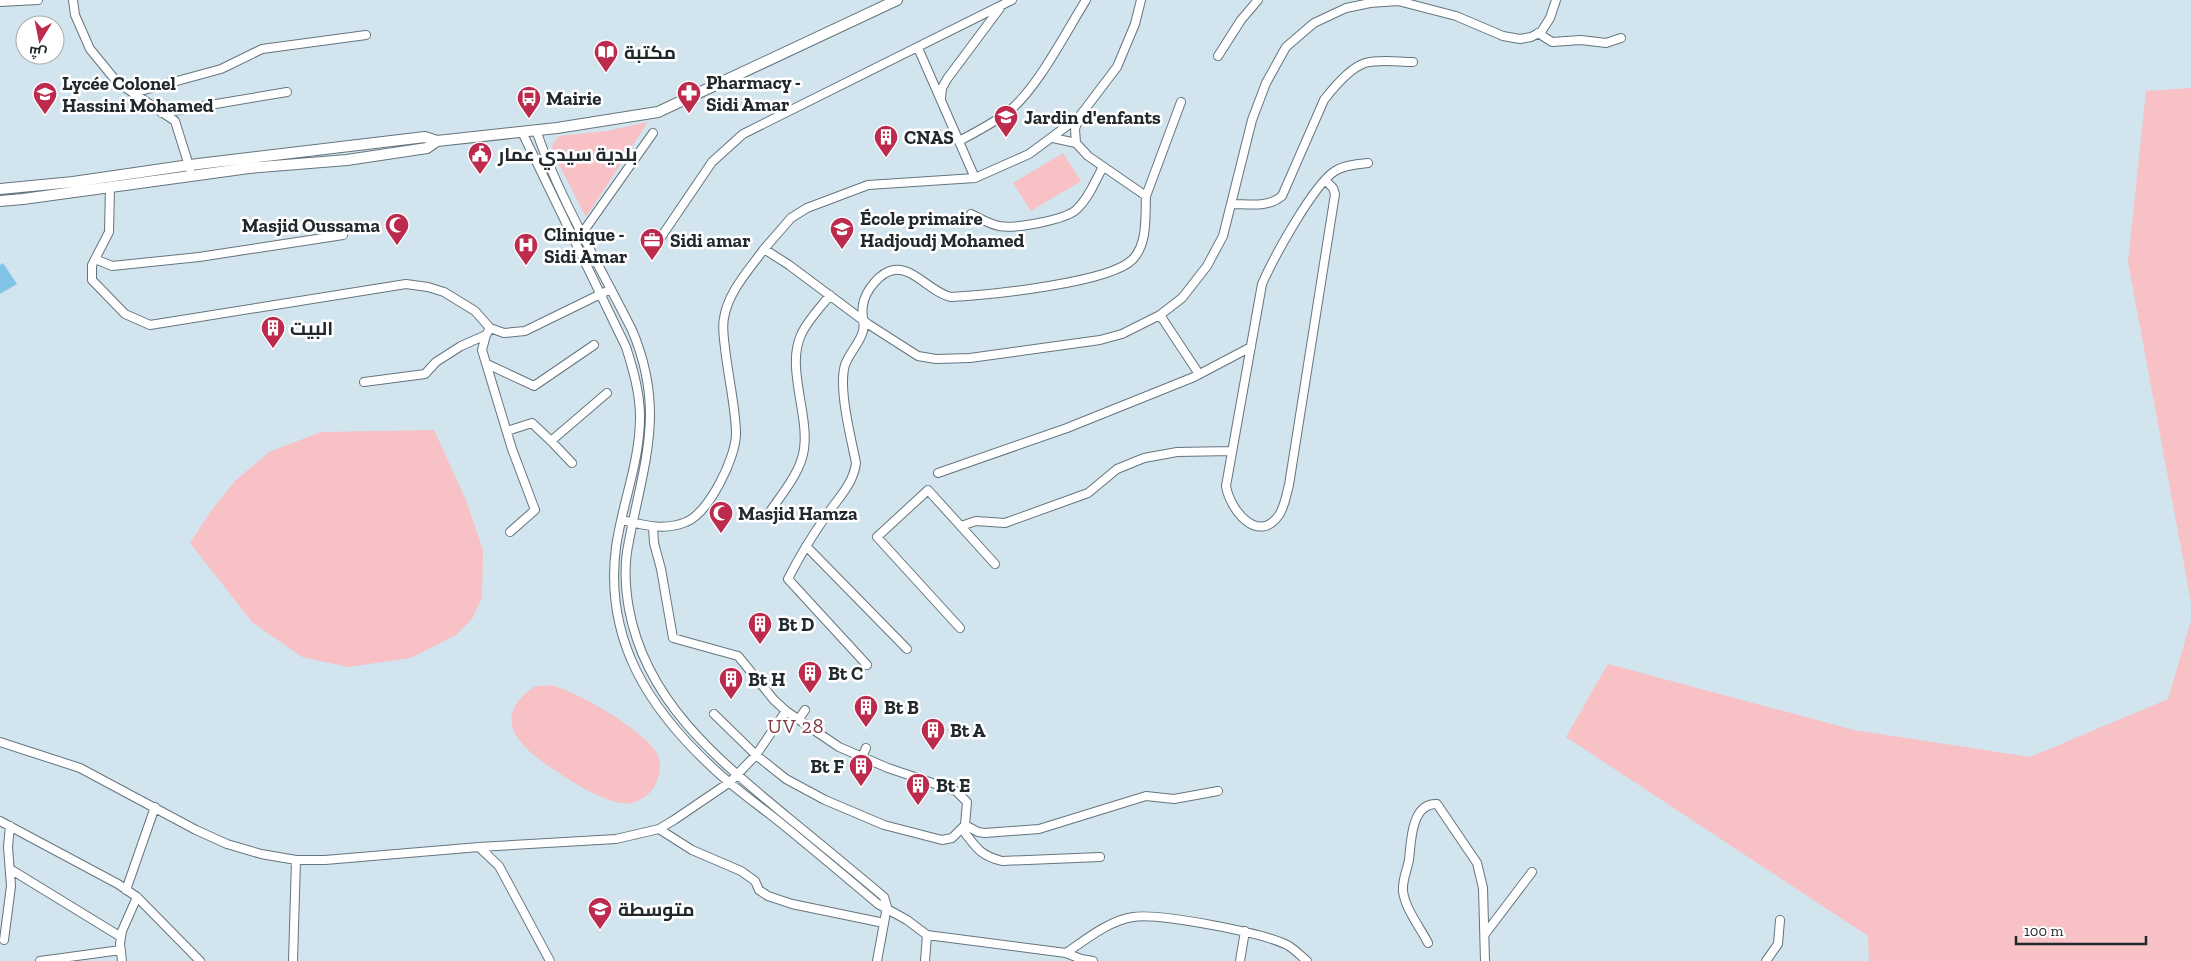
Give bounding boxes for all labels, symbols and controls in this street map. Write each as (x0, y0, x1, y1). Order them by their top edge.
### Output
north arrow (15, 15, 65, 65)
library icon: مكتبة (593, 39, 619, 73)
place label: مكتبة (624, 41, 676, 64)
text: ش (27, 42, 48, 62)
place label: Pharmacy - Sidi Amar (706, 71, 801, 116)
place label: Lycée Colonel Hassini Mohamed (62, 72, 214, 117)
pharmacy icon: Pharmacy - Sidi Amar (676, 80, 702, 114)
school or university icon: Lycée Colonel Hassini Mohamed (32, 81, 58, 115)
bus stop icon: Mairie (516, 85, 542, 119)
place label: Mairie (546, 87, 601, 110)
school or university icon: Jardin d'enfants (993, 104, 1019, 138)
place label: Jardin d'enfants (1024, 106, 1161, 129)
building icon: CNAS (873, 124, 899, 158)
place label: CNAS (904, 126, 954, 149)
public building icon: بلدية سيدي عمار (467, 141, 493, 175)
place label: بلدية سيدي عمار (497, 143, 637, 170)
place label: École primaire Hadjoudj Mohamed (860, 207, 1024, 252)
mosque icon: Masjid Oussama (384, 212, 410, 246)
place label: Masjid Oussama (242, 214, 380, 237)
school or university icon: École primaire Hadjoudj Mohamed (829, 216, 855, 250)
place label: Clinique - Sidi Amar (544, 223, 628, 268)
office icon: Sidi amar (639, 227, 665, 261)
place label: Sidi amar (670, 229, 751, 252)
hospital icon: Clinique - Sidi Amar (513, 232, 539, 266)
building icon: البيت (260, 315, 286, 349)
place label: البيت (290, 317, 333, 340)
mosque icon: Masjid Hamza (708, 500, 734, 534)
place label: Masjid Hamza (738, 502, 858, 525)
building icon: Bt D (747, 611, 773, 645)
place label: Bt D (778, 613, 814, 636)
building icon: Bt C (797, 660, 823, 694)
place label: Bt C (828, 662, 863, 685)
building icon: Bt H (718, 666, 744, 700)
place label: Bt H (748, 668, 785, 691)
building icon: Bt B (853, 694, 879, 728)
place label: Bt B (884, 696, 919, 719)
district label: UV 28 (767, 714, 825, 738)
building icon: Bt A (920, 717, 946, 751)
place label: Bt A (950, 719, 986, 742)
building icon: Bt F (848, 753, 874, 787)
place label: Bt F (810, 755, 844, 778)
building icon: Bt E (905, 772, 931, 806)
place label: Bt E (936, 774, 970, 797)
school or university icon: متوسطة (587, 896, 613, 930)
place label: متوسطة (618, 898, 695, 921)
scale bar (2016, 914, 2146, 946)
text: 100 m (2024, 922, 2063, 940)

